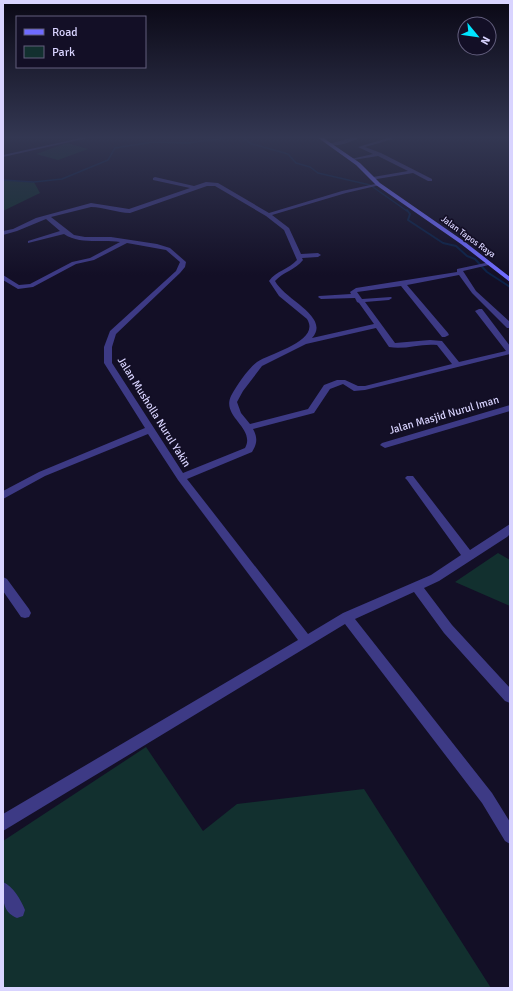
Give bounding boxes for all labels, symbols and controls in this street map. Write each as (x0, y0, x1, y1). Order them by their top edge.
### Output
legend (16, 16, 146, 68)
north arrow (457, 16, 497, 56)
text: Road (52, 25, 78, 40)
text: N (478, 34, 493, 47)
text: Park (52, 45, 75, 60)
street label: Jalan Tapos Raya (439, 214, 498, 261)
street label: Jalan Musholla Nurul Yakin (115, 354, 193, 470)
street label: Jalan Masjid Nurul Iman (387, 393, 501, 437)

